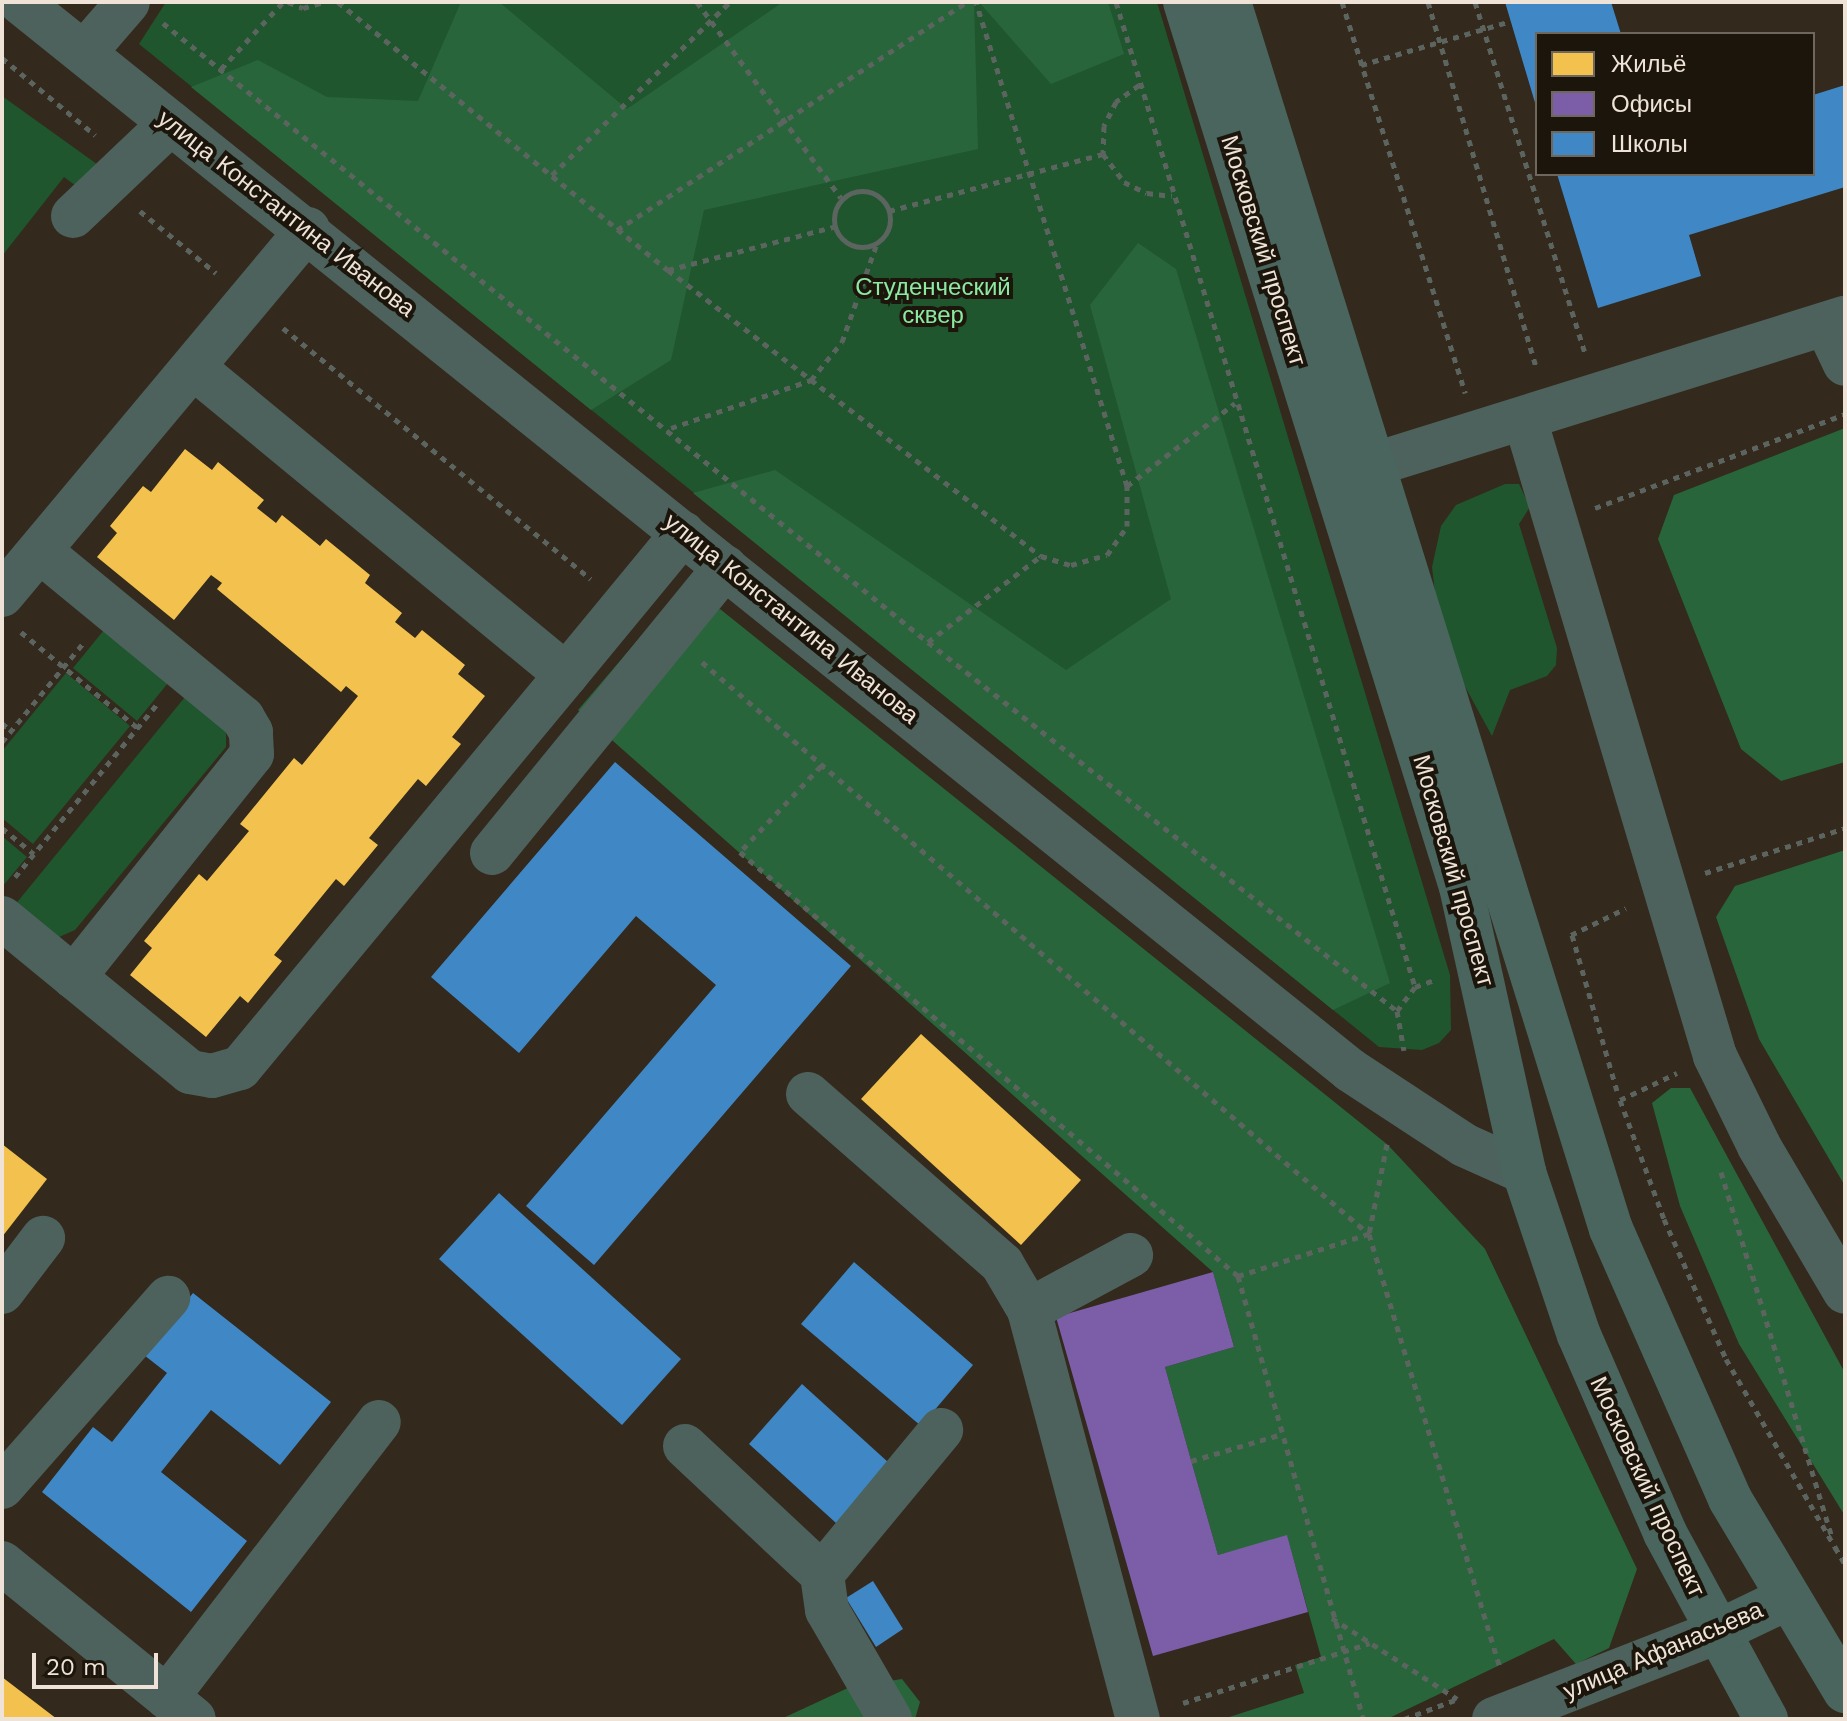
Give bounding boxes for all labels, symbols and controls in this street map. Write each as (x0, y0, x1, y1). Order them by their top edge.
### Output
legend (1535, 32, 1815, 176)
text: Жильё (1611, 50, 1686, 78)
text: Офисы (1611, 90, 1692, 118)
street label: улица Константина Иванова (152, 105, 420, 323)
text: Школы (1611, 130, 1688, 158)
street label: Московский проспект (1214, 132, 1312, 370)
park label: Студенческий сквер (855, 274, 1011, 330)
street label: улица Константина Иванова (658, 508, 924, 730)
street label: Московский проспект (1406, 752, 1500, 990)
street label: Московский проспект (1583, 1372, 1711, 1602)
street label: улица Афанасьева (1559, 1596, 1767, 1706)
scale bar (36, 1637, 162, 1687)
text: 20 m (46, 1653, 106, 1681)

